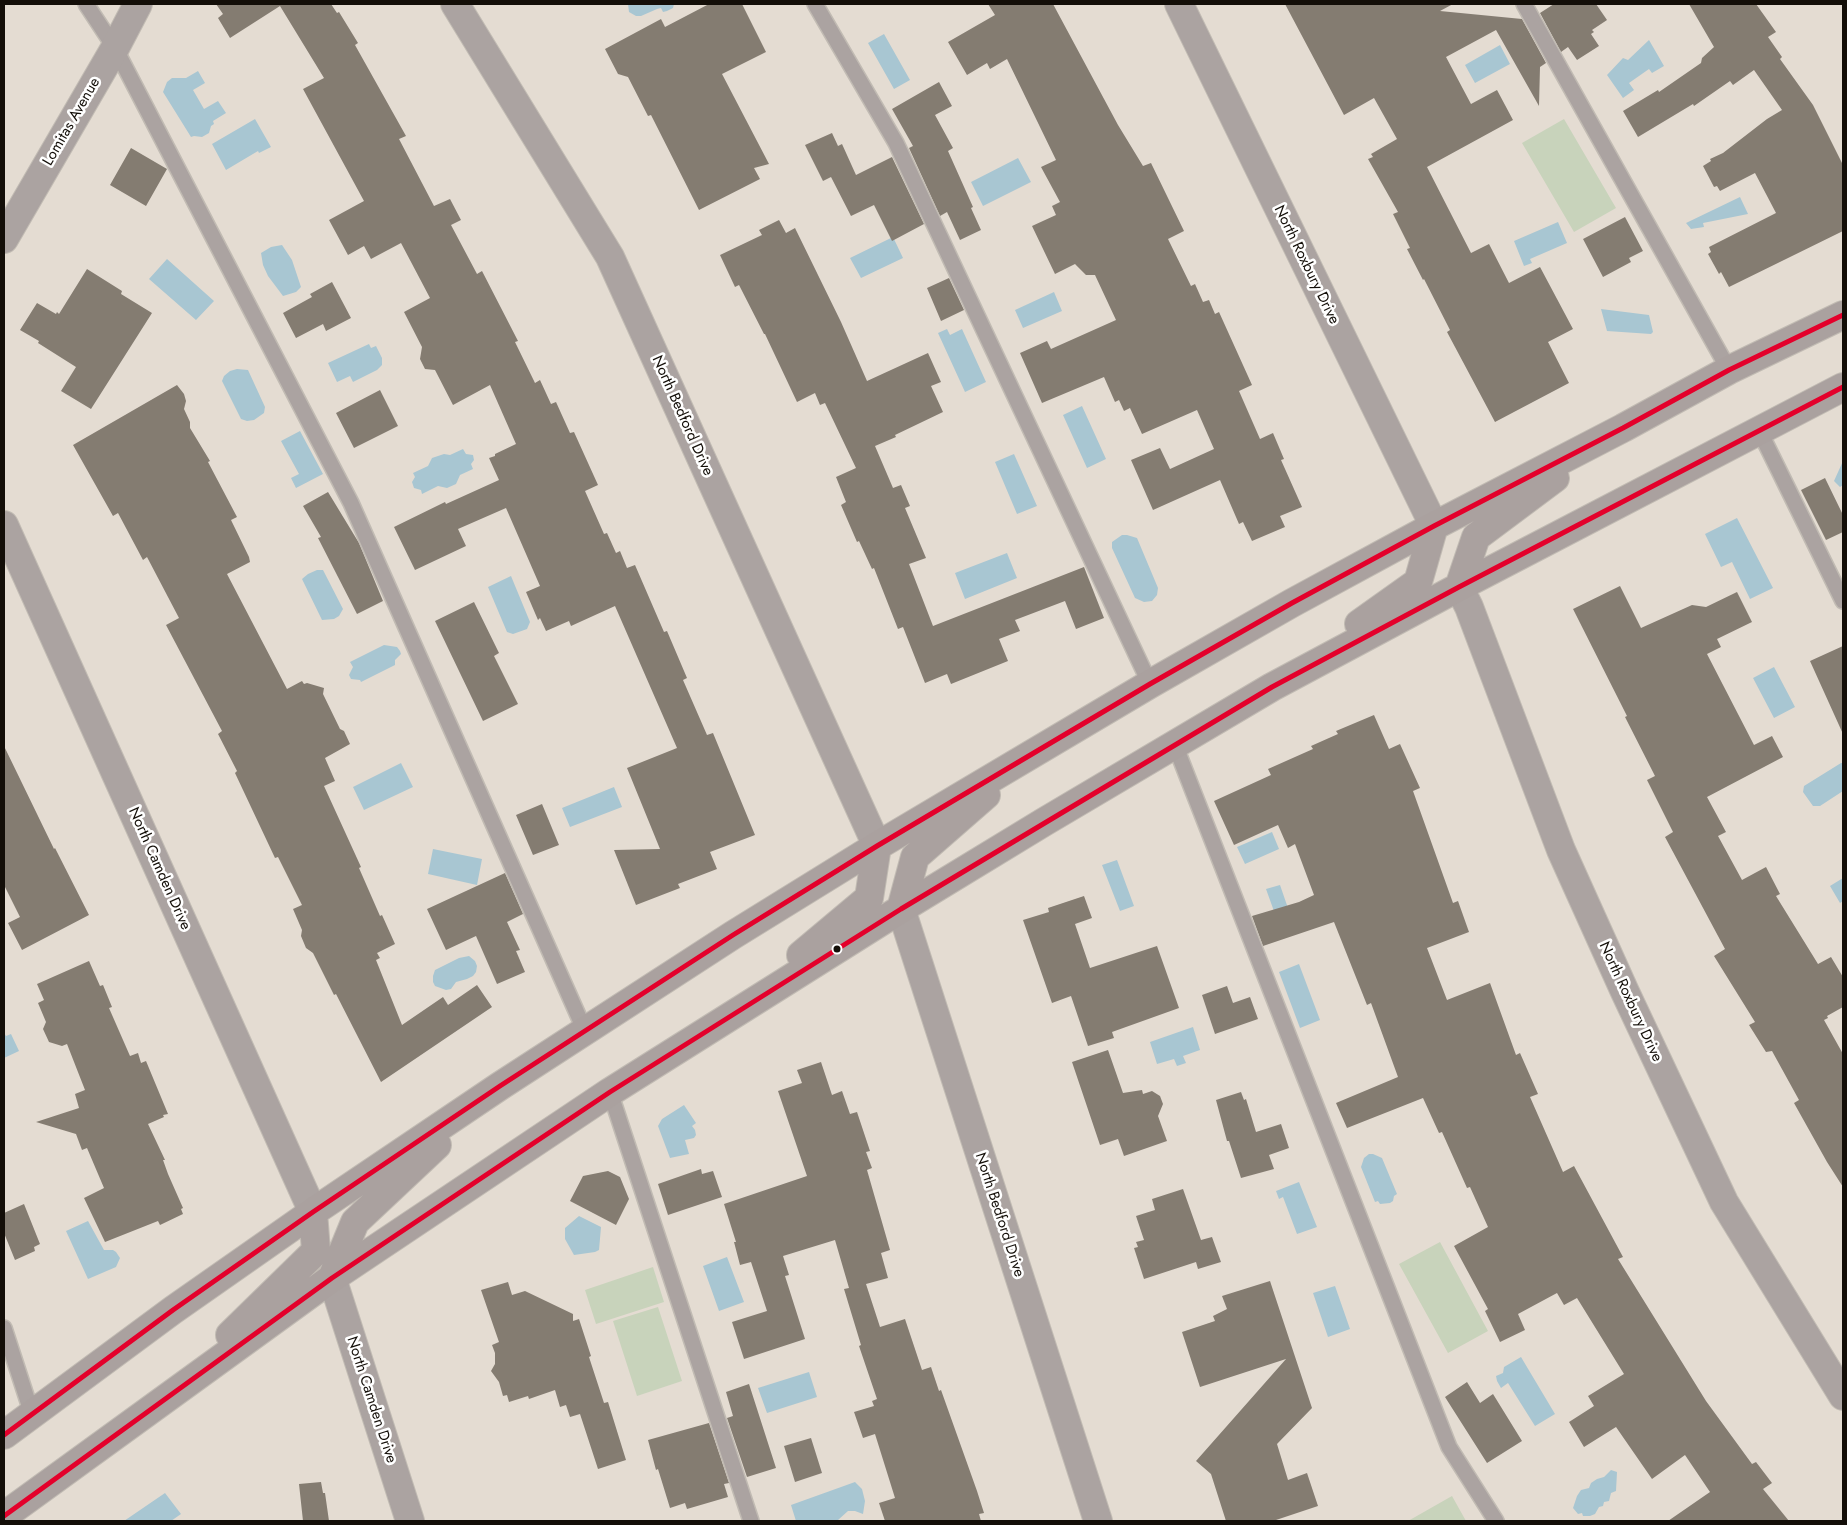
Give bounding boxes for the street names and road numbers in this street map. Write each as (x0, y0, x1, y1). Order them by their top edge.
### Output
street label: Lomitas Avenue (40, 75, 104, 169)
street label: North Roxbury Drive (1269, 203, 1343, 327)
street label: North Bedford Drive (647, 353, 717, 479)
street label: North Camden Drive (124, 805, 194, 933)
street label: North Roxbury Drive (1594, 939, 1666, 1065)
street label: North Bedford Drive (970, 1151, 1028, 1279)
street label: North Camden Drive (342, 1334, 400, 1466)

